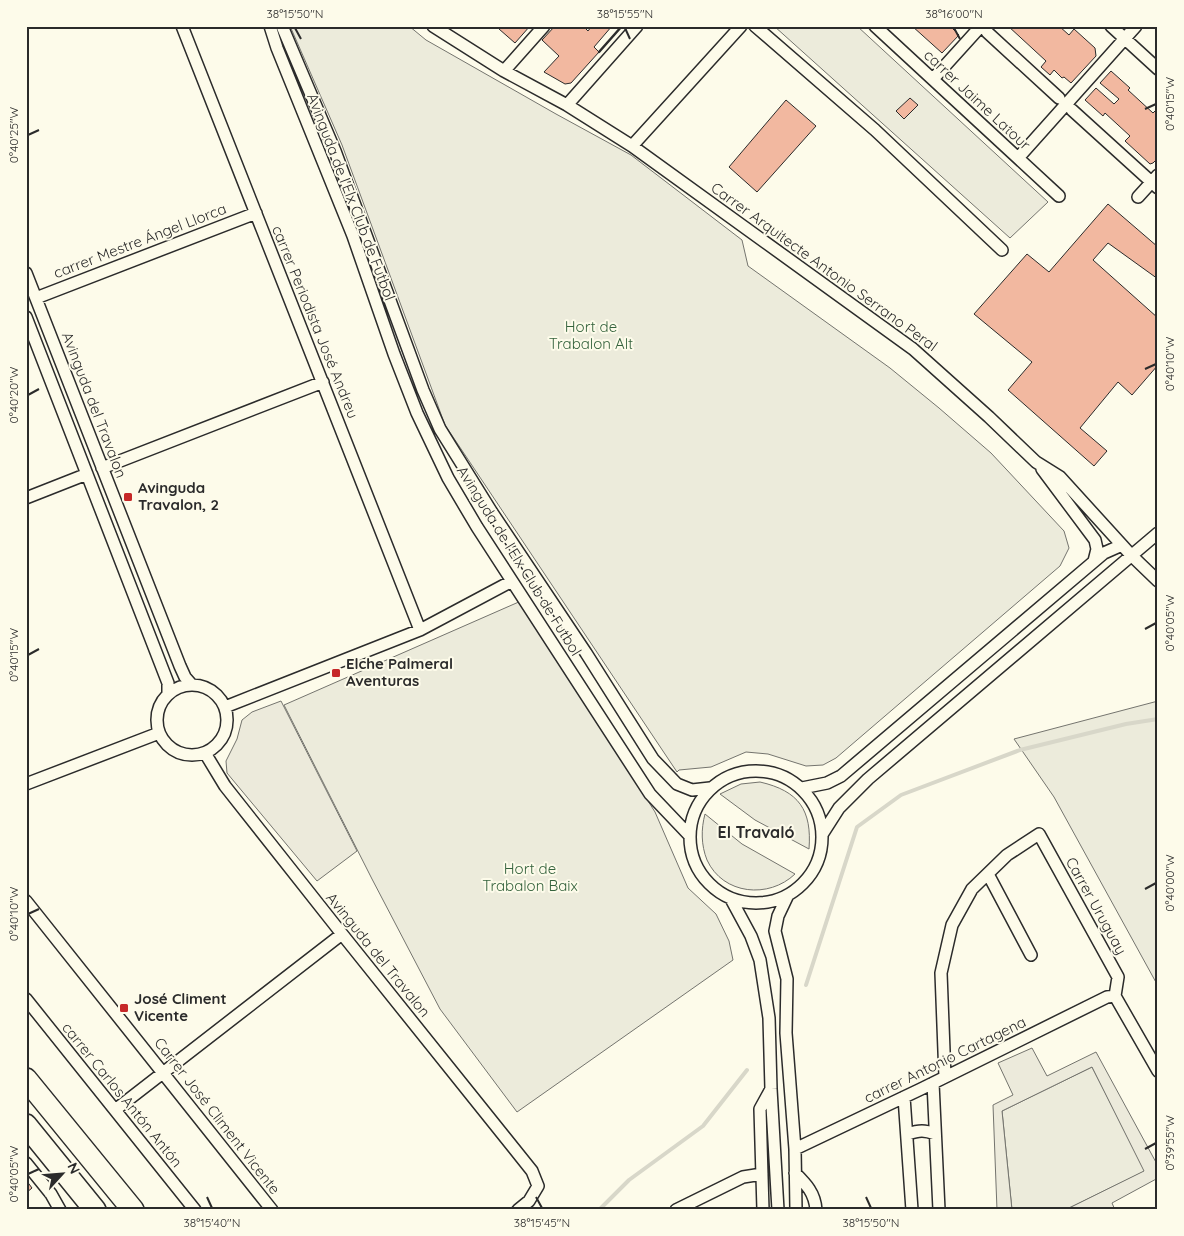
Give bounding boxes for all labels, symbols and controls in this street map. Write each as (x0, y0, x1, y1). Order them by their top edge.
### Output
text: 38°15'50"N (266, 6, 324, 21)
text: 38°15'55"N (597, 6, 653, 21)
text: 38°16'00"N (925, 6, 983, 21)
street label: carrer Jaime Latour (920, 45, 1035, 154)
text: 0°40'15"W (1162, 77, 1177, 131)
street label: Avinguda de l'Elx Club de Futbol (303, 90, 400, 303)
text: 0°40'25"W (6, 106, 21, 163)
street label: Carrer Arquitecte Antonio Serrano Peral (707, 178, 941, 355)
street label: carrer Mestre Ángel Llorca (51, 199, 229, 282)
street label: carrer Periodista José Andreu (268, 223, 363, 421)
park label: Hort de Trabalon Alt (549, 317, 633, 353)
street label: Avinguda del Travalon (58, 329, 131, 481)
text: 0°40'10"W (1162, 336, 1177, 391)
text: 0°40'20"W (6, 366, 21, 423)
street label: Avinguda de l'Elx Club de Futbol (453, 462, 586, 659)
place label: Avinguda Travalon, 2 (138, 478, 219, 514)
marker: Avinguda Travalon, 2 (122, 491, 134, 503)
text: 0°40'05"W (1162, 594, 1177, 651)
text: 0°40'15"W (6, 628, 21, 682)
place label: Elche Palmeral Aventuras (346, 654, 453, 690)
marker: Elche Palmeral Aventuras (330, 667, 342, 679)
district label: El Travaló (718, 822, 794, 842)
street label: Carrer Uruguay (1062, 854, 1131, 958)
text: 0°40'00"W (1162, 854, 1177, 912)
park label: Hort de Trabalon Baix (482, 859, 578, 895)
text: 0°40'10"W (6, 886, 21, 941)
street label: Avinguda del Travalon (322, 888, 435, 1021)
place label: José Climent Vicente (134, 989, 227, 1025)
marker: José Climent Vicente (118, 1002, 130, 1014)
street label: carrer Antonio Cartagena (861, 1012, 1029, 1107)
street label: carrer Carlos Antón Antón (58, 1018, 187, 1171)
street label: Carrer José Climent Vicente (150, 1034, 285, 1198)
text: 0°39'55"W (1162, 1115, 1177, 1171)
text: 0°40'05"W (6, 1145, 21, 1202)
north arrow (38, 1148, 88, 1198)
text: N (63, 1160, 84, 1177)
text: 38°15'40"N (184, 1215, 240, 1230)
text: 38°15'45"N (514, 1215, 570, 1230)
text: 38°15'50"N (842, 1215, 900, 1230)

